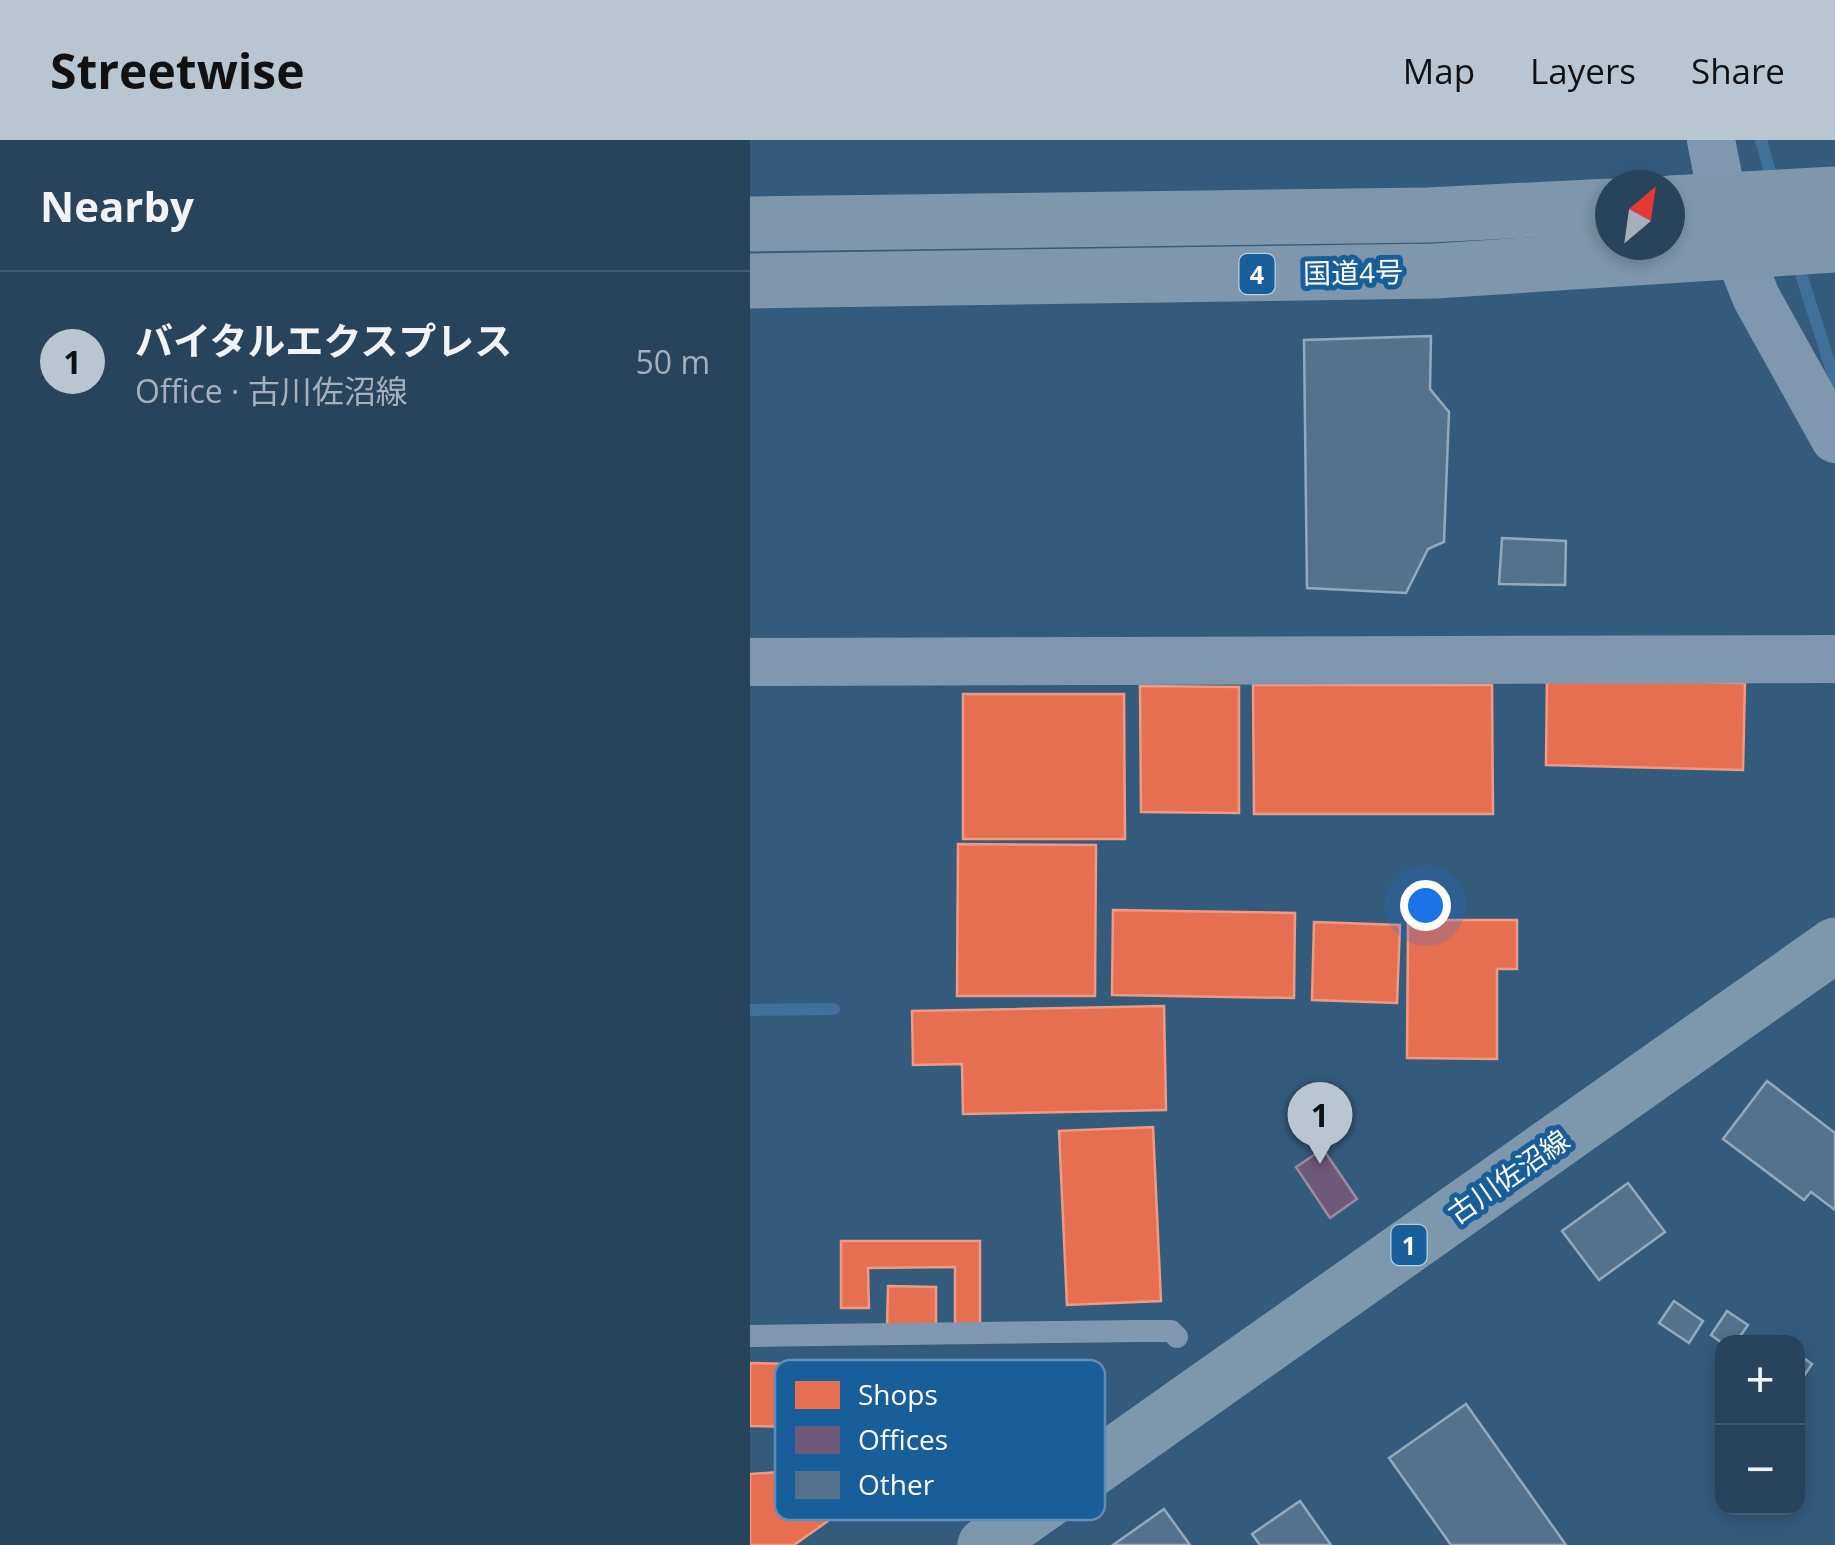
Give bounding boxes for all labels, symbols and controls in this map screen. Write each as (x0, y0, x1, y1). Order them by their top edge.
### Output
text: Streetwise (50, 38, 305, 103)
text: Map (1403, 47, 1475, 94)
text: Layers (1530, 47, 1636, 94)
text: Share (1691, 47, 1785, 94)
north arrow (1595, 170, 1685, 260)
text: Nearby (40, 177, 194, 234)
street label: 国道4号 (1303, 252, 1403, 292)
road number: 4 (1240, 254, 1274, 294)
text: バイタルエクスプレス (135, 314, 512, 366)
text: 1 (63, 340, 82, 383)
text: 50 m (635, 340, 710, 383)
text: Office · 古川佐沼線 (135, 369, 408, 412)
your location (1400, 880, 1451, 931)
pin: 1 (1288, 1082, 1352, 1164)
street label: 古川佐沼線 (1440, 1120, 1576, 1232)
road number: 1 (1392, 1225, 1426, 1265)
map controls (1715, 1335, 1805, 1515)
button: + (1715, 1335, 1805, 1425)
legend (775, 1360, 1105, 1520)
text: Shops (858, 1375, 938, 1413)
text: Offices (858, 1420, 948, 1458)
button: − (1715, 1425, 1805, 1515)
text: Other (858, 1465, 935, 1503)

